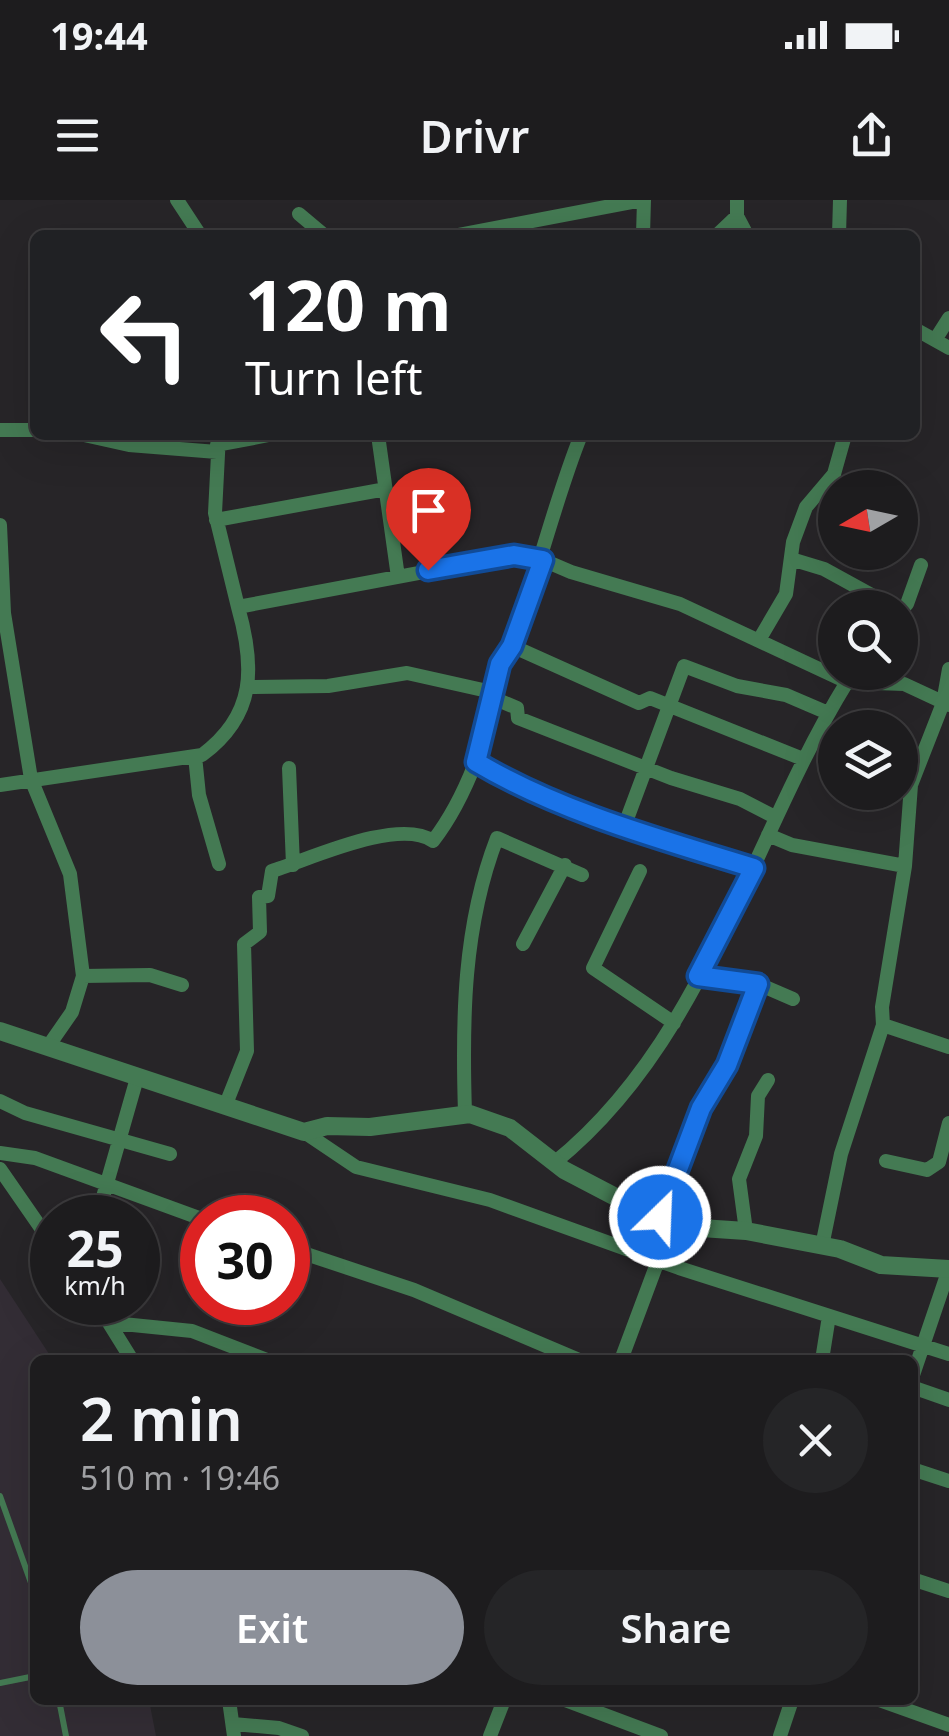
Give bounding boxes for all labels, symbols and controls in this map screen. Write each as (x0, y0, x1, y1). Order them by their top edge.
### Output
text: 19:44 (50, 9, 148, 61)
text: Drivr (420, 105, 529, 166)
icon: menu (50, 108, 105, 163)
icon: share (844, 108, 899, 163)
text: 120 m (245, 256, 452, 352)
icon: left (80, 270, 210, 400)
text: Turn left (245, 347, 422, 408)
pin (386, 468, 471, 571)
north arrow (818, 470, 918, 570)
map controls (818, 470, 918, 810)
icon: arrive (401, 483, 456, 538)
button: search (818, 590, 918, 690)
button: layers (818, 710, 918, 810)
position arrow (608, 1165, 712, 1269)
speed limit sign: 30 (180, 1195, 310, 1325)
text: 25 (66, 1214, 124, 1282)
text: km/h (64, 1268, 126, 1302)
text: 2 min (80, 1377, 243, 1459)
button: close (763, 1388, 868, 1493)
text: 510 m · 19:46 (80, 1456, 280, 1499)
button: Exit (80, 1570, 464, 1685)
button: Share (484, 1570, 868, 1685)

